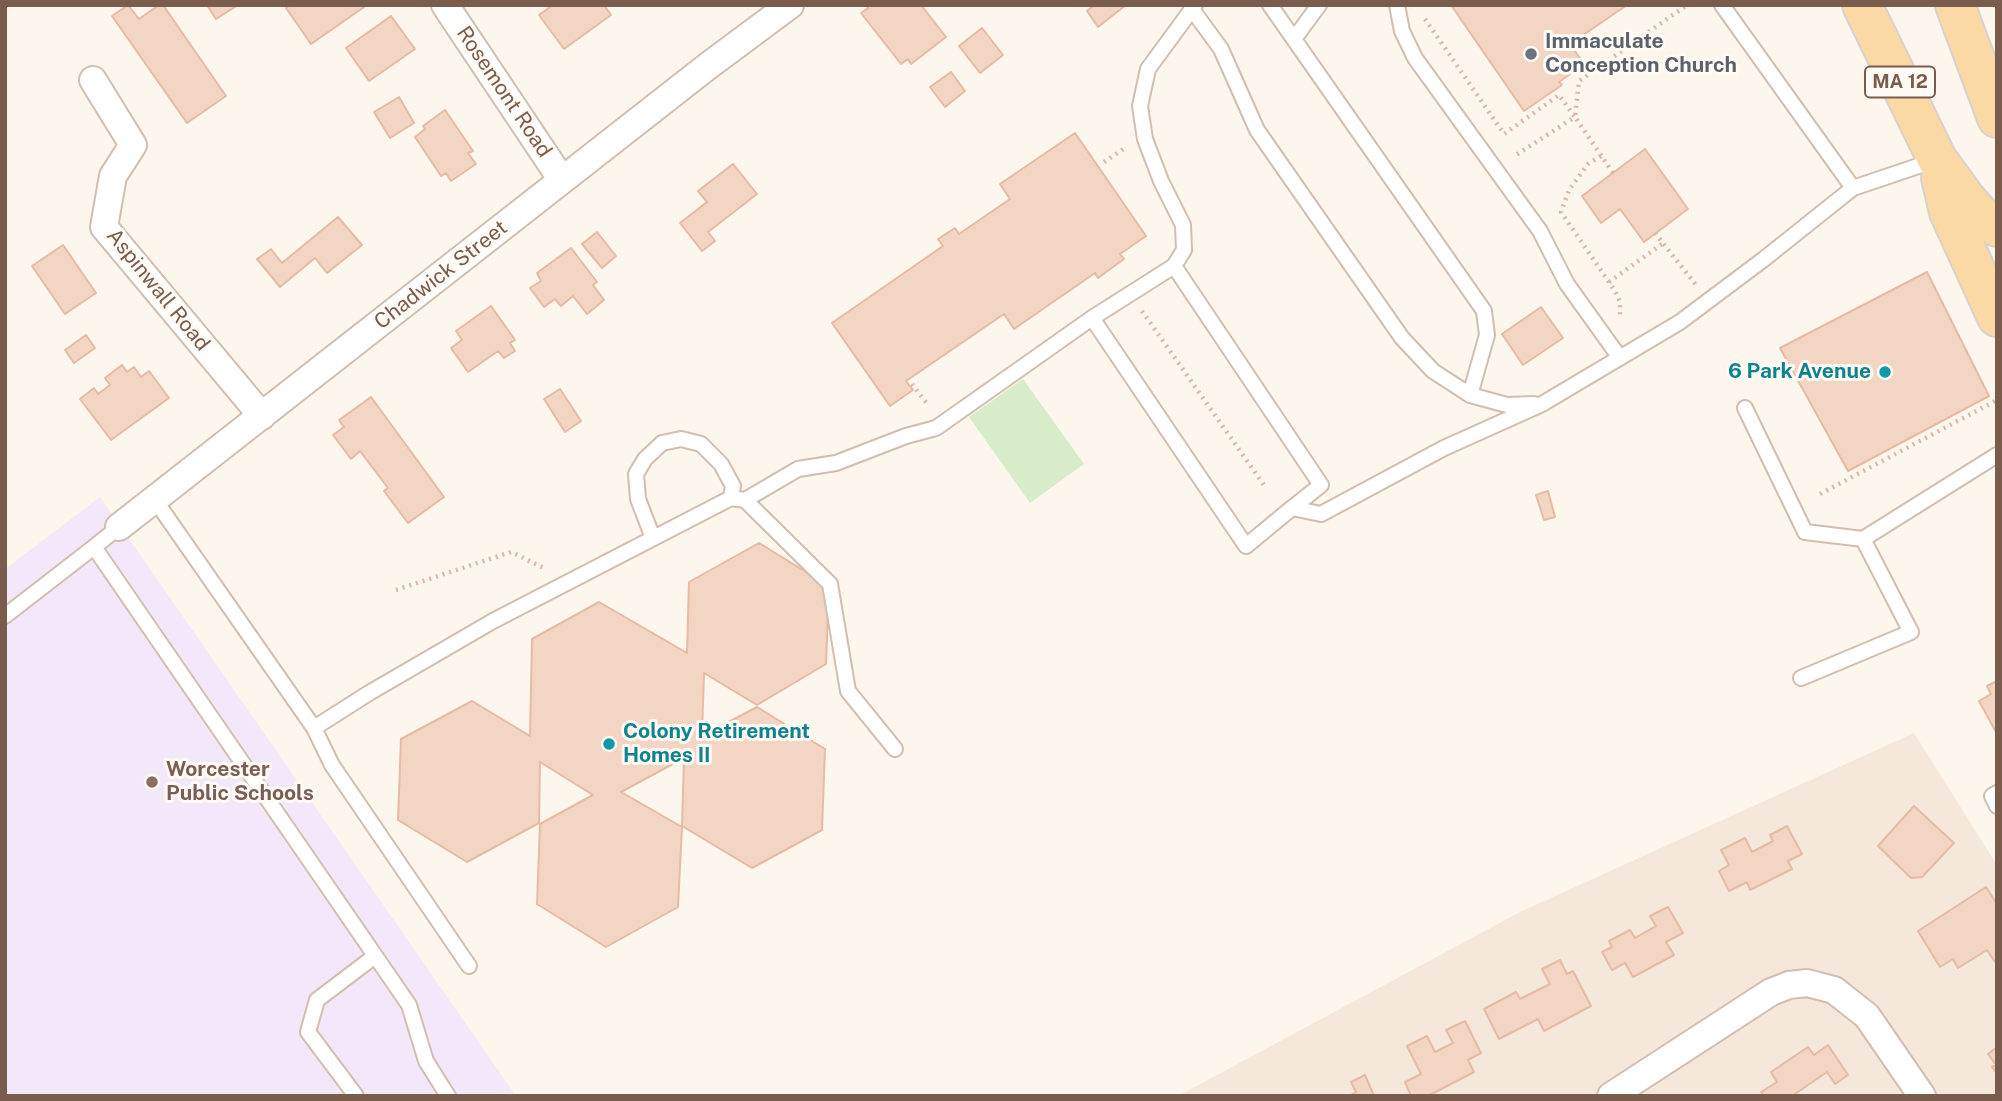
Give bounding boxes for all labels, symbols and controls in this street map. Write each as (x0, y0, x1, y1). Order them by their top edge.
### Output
street label: Rosemont Road (451, 22, 557, 162)
place label: Immaculate Conception Church (1545, 29, 1737, 79)
marker: Immaculate Conception Church (1523, 46, 1539, 62)
road number: MA 12 (1865, 66, 1935, 97)
street label: Chadwick Street (370, 215, 512, 335)
street label: Aspinwall Road (101, 224, 215, 356)
place label: 6 Park Avenue (1728, 359, 1871, 385)
marker: 6 Park Avenue (1877, 364, 1893, 380)
place label: Colony Retirement Homes II (623, 719, 810, 769)
marker: Colony Retirement Homes II (601, 736, 617, 752)
place label: Worcester Public Schools (166, 757, 314, 807)
marker: Worcester Public Schools (144, 774, 160, 790)

